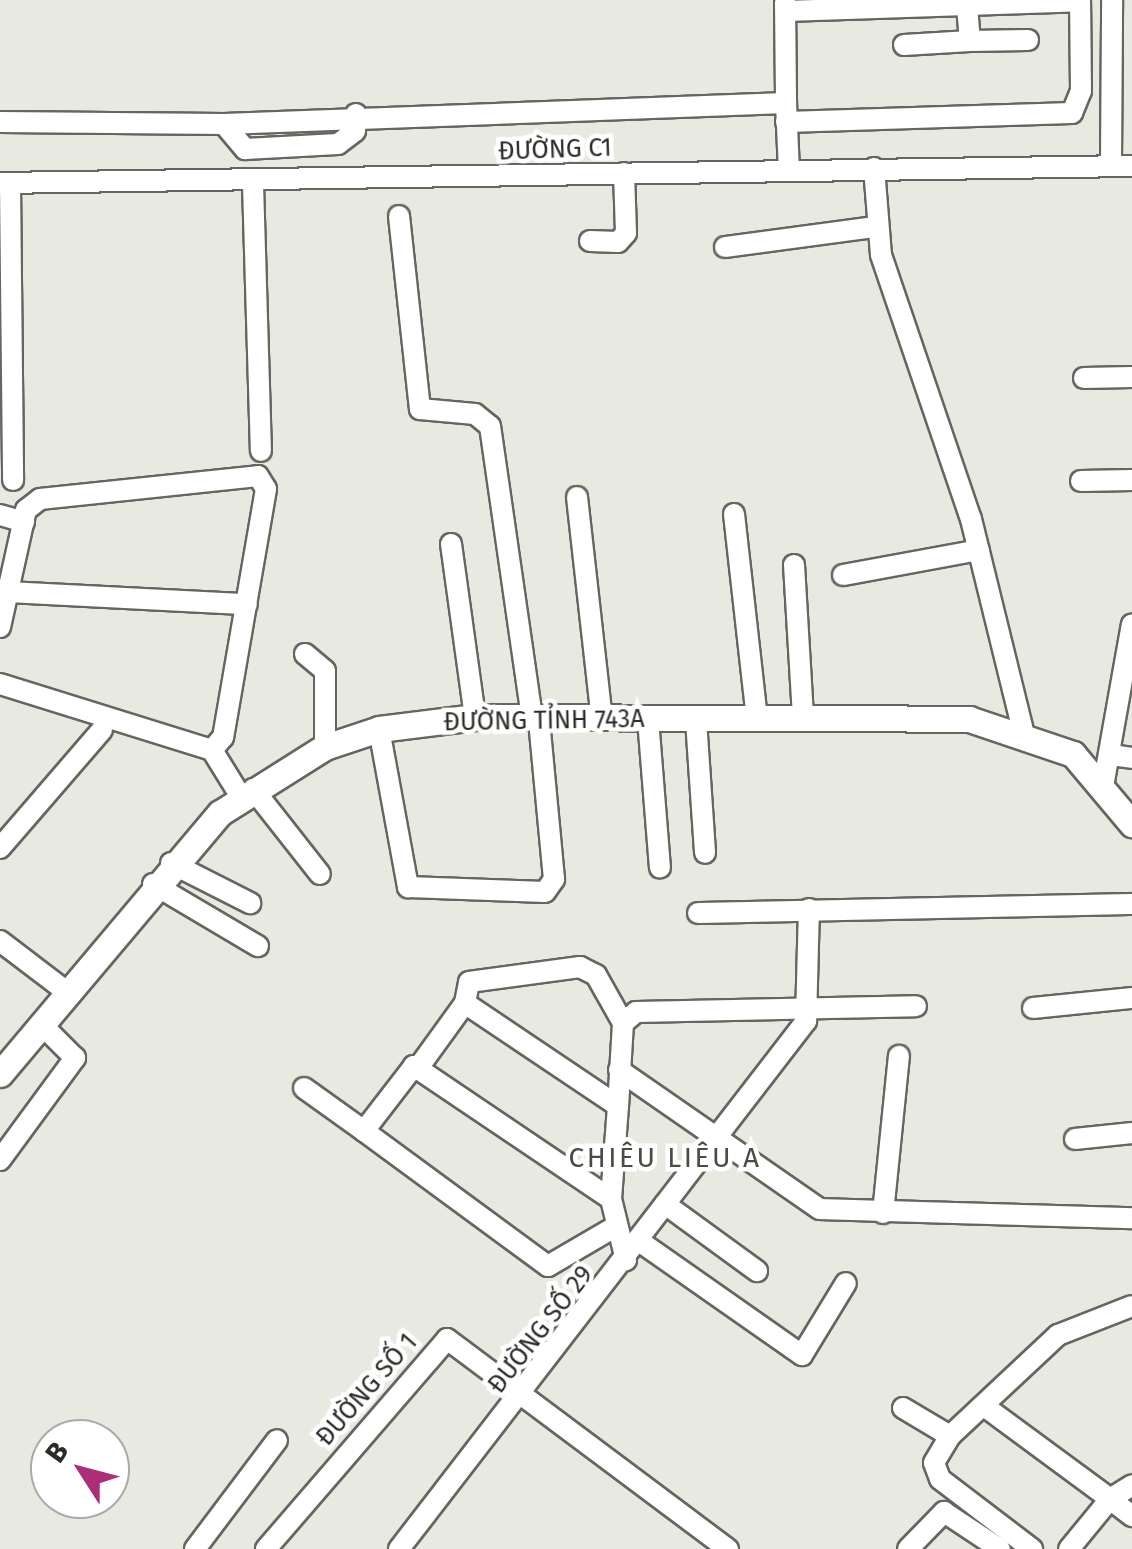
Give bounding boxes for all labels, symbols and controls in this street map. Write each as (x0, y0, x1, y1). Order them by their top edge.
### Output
street label: ĐƯỜNG C1 (498, 133, 612, 167)
street label: ĐƯỜNG TỈNH 743A (443, 704, 645, 738)
district label: CHIÊU LIÊU A (568, 1141, 762, 1175)
street label: ĐƯỜNG SỐ 29 (482, 1260, 600, 1400)
street label: ĐƯỜNG SỐ 1 (310, 1328, 424, 1452)
north arrow (30, 1419, 130, 1519)
text: B (39, 1436, 75, 1469)

